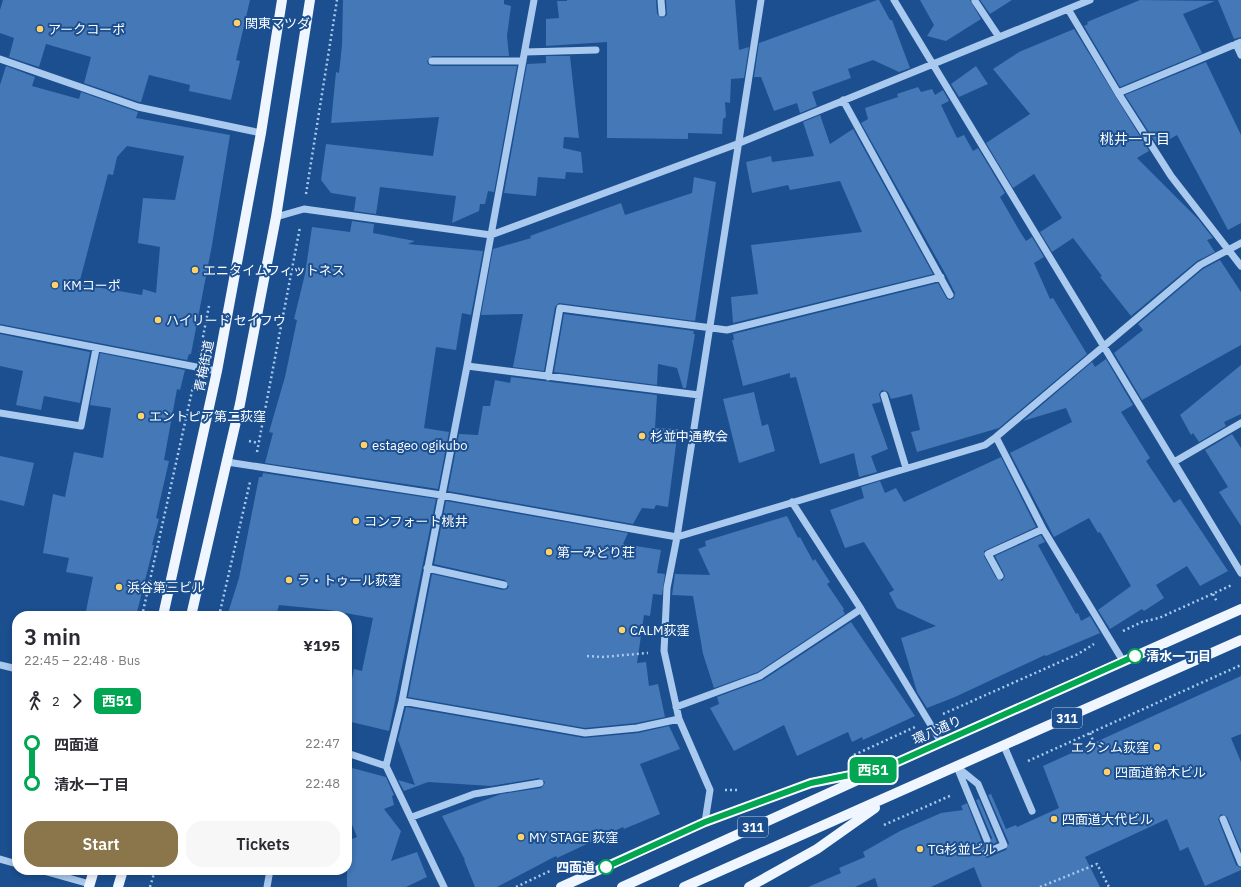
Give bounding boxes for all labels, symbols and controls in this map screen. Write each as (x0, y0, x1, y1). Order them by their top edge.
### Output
place label: 関東マツダ (245, 15, 310, 32)
marker: 関東マツダ (232, 18, 242, 28)
place label: アークコーポ (48, 21, 125, 38)
marker: アークコーポ (35, 24, 45, 34)
district label: 桃井一丁目 (1100, 130, 1170, 148)
place label: エニタイムフィットネス (203, 262, 345, 279)
marker: エニタイムフィットネス (190, 265, 200, 275)
place label: KMコーポ (63, 277, 121, 294)
marker: KMコーポ (50, 280, 60, 290)
place label: ハイリード セイフウ (166, 312, 286, 329)
marker: ハイリード セイフウ (153, 315, 163, 325)
street label: 青梅街道 (191, 339, 217, 393)
place label: エントピア第二荻窪 (149, 408, 266, 425)
marker: エントピア第二荻窪 (136, 411, 146, 421)
place label: 杉並中通教会 (650, 428, 728, 445)
marker: 杉並中通教会 (637, 431, 647, 441)
place label: estageo ogikubo (372, 437, 467, 454)
marker: estageo ogikubo (359, 440, 369, 450)
place label: コンフォート桃井 (364, 513, 468, 530)
marker: コンフォート桃井 (351, 516, 361, 526)
place label: 第一みどり荘 (557, 544, 635, 561)
marker: 第一みどり荘 (544, 547, 554, 557)
place label: ラ・トゥール荻窪 (297, 572, 401, 589)
marker: ラ・トゥール荻窪 (284, 575, 294, 585)
place label: 浜谷第三ビル (127, 579, 205, 596)
marker: 浜谷第三ビル (114, 582, 124, 592)
text: 3 min (24, 622, 81, 651)
place label: CALM荻窪 (630, 622, 689, 639)
marker: CALM荻窪 (617, 625, 627, 635)
text: ¥195 (303, 636, 340, 655)
marker: 清水一丁目 (1127, 648, 1143, 664)
place label: 清水一丁目 (1146, 648, 1211, 665)
text: 22:45 – 22:48 · Bus (24, 652, 140, 669)
icon: walk (24, 690, 46, 712)
icon: forward (66, 690, 88, 712)
text: 西51 (102, 692, 133, 710)
text: 2 (52, 693, 60, 710)
road number: 311 (1052, 708, 1082, 728)
street label: 環八通り (910, 712, 964, 748)
text: 四面道 (54, 735, 99, 754)
text: 22:47 (305, 735, 340, 752)
place label: エクシム荻窪 (1071, 739, 1149, 756)
marker: エクシム荻窪 (1152, 742, 1162, 752)
line badge: 西51 (850, 757, 896, 783)
text: 西51 (858, 761, 888, 779)
place label: 四面道鈴木ビル (1115, 764, 1206, 781)
marker: 四面道鈴木ビル (1102, 767, 1112, 777)
text: 清水一丁目 (54, 775, 129, 794)
text: 22:48 (305, 775, 340, 792)
place label: 四面道大代ビル (1062, 811, 1153, 828)
marker: 四面道大代ビル (1049, 814, 1059, 824)
road number: 311 (738, 817, 768, 837)
button: Start (24, 821, 178, 867)
button: Tickets (186, 821, 340, 867)
place label: MY STAGE 荻窪 (529, 829, 618, 846)
marker: MY STAGE 荻窪 (516, 832, 526, 842)
place label: TG杉並ビル (928, 841, 996, 858)
marker: TG杉並ビル (915, 844, 925, 854)
place label: 四面道 (556, 859, 595, 876)
marker: 四面道 (598, 859, 614, 875)

